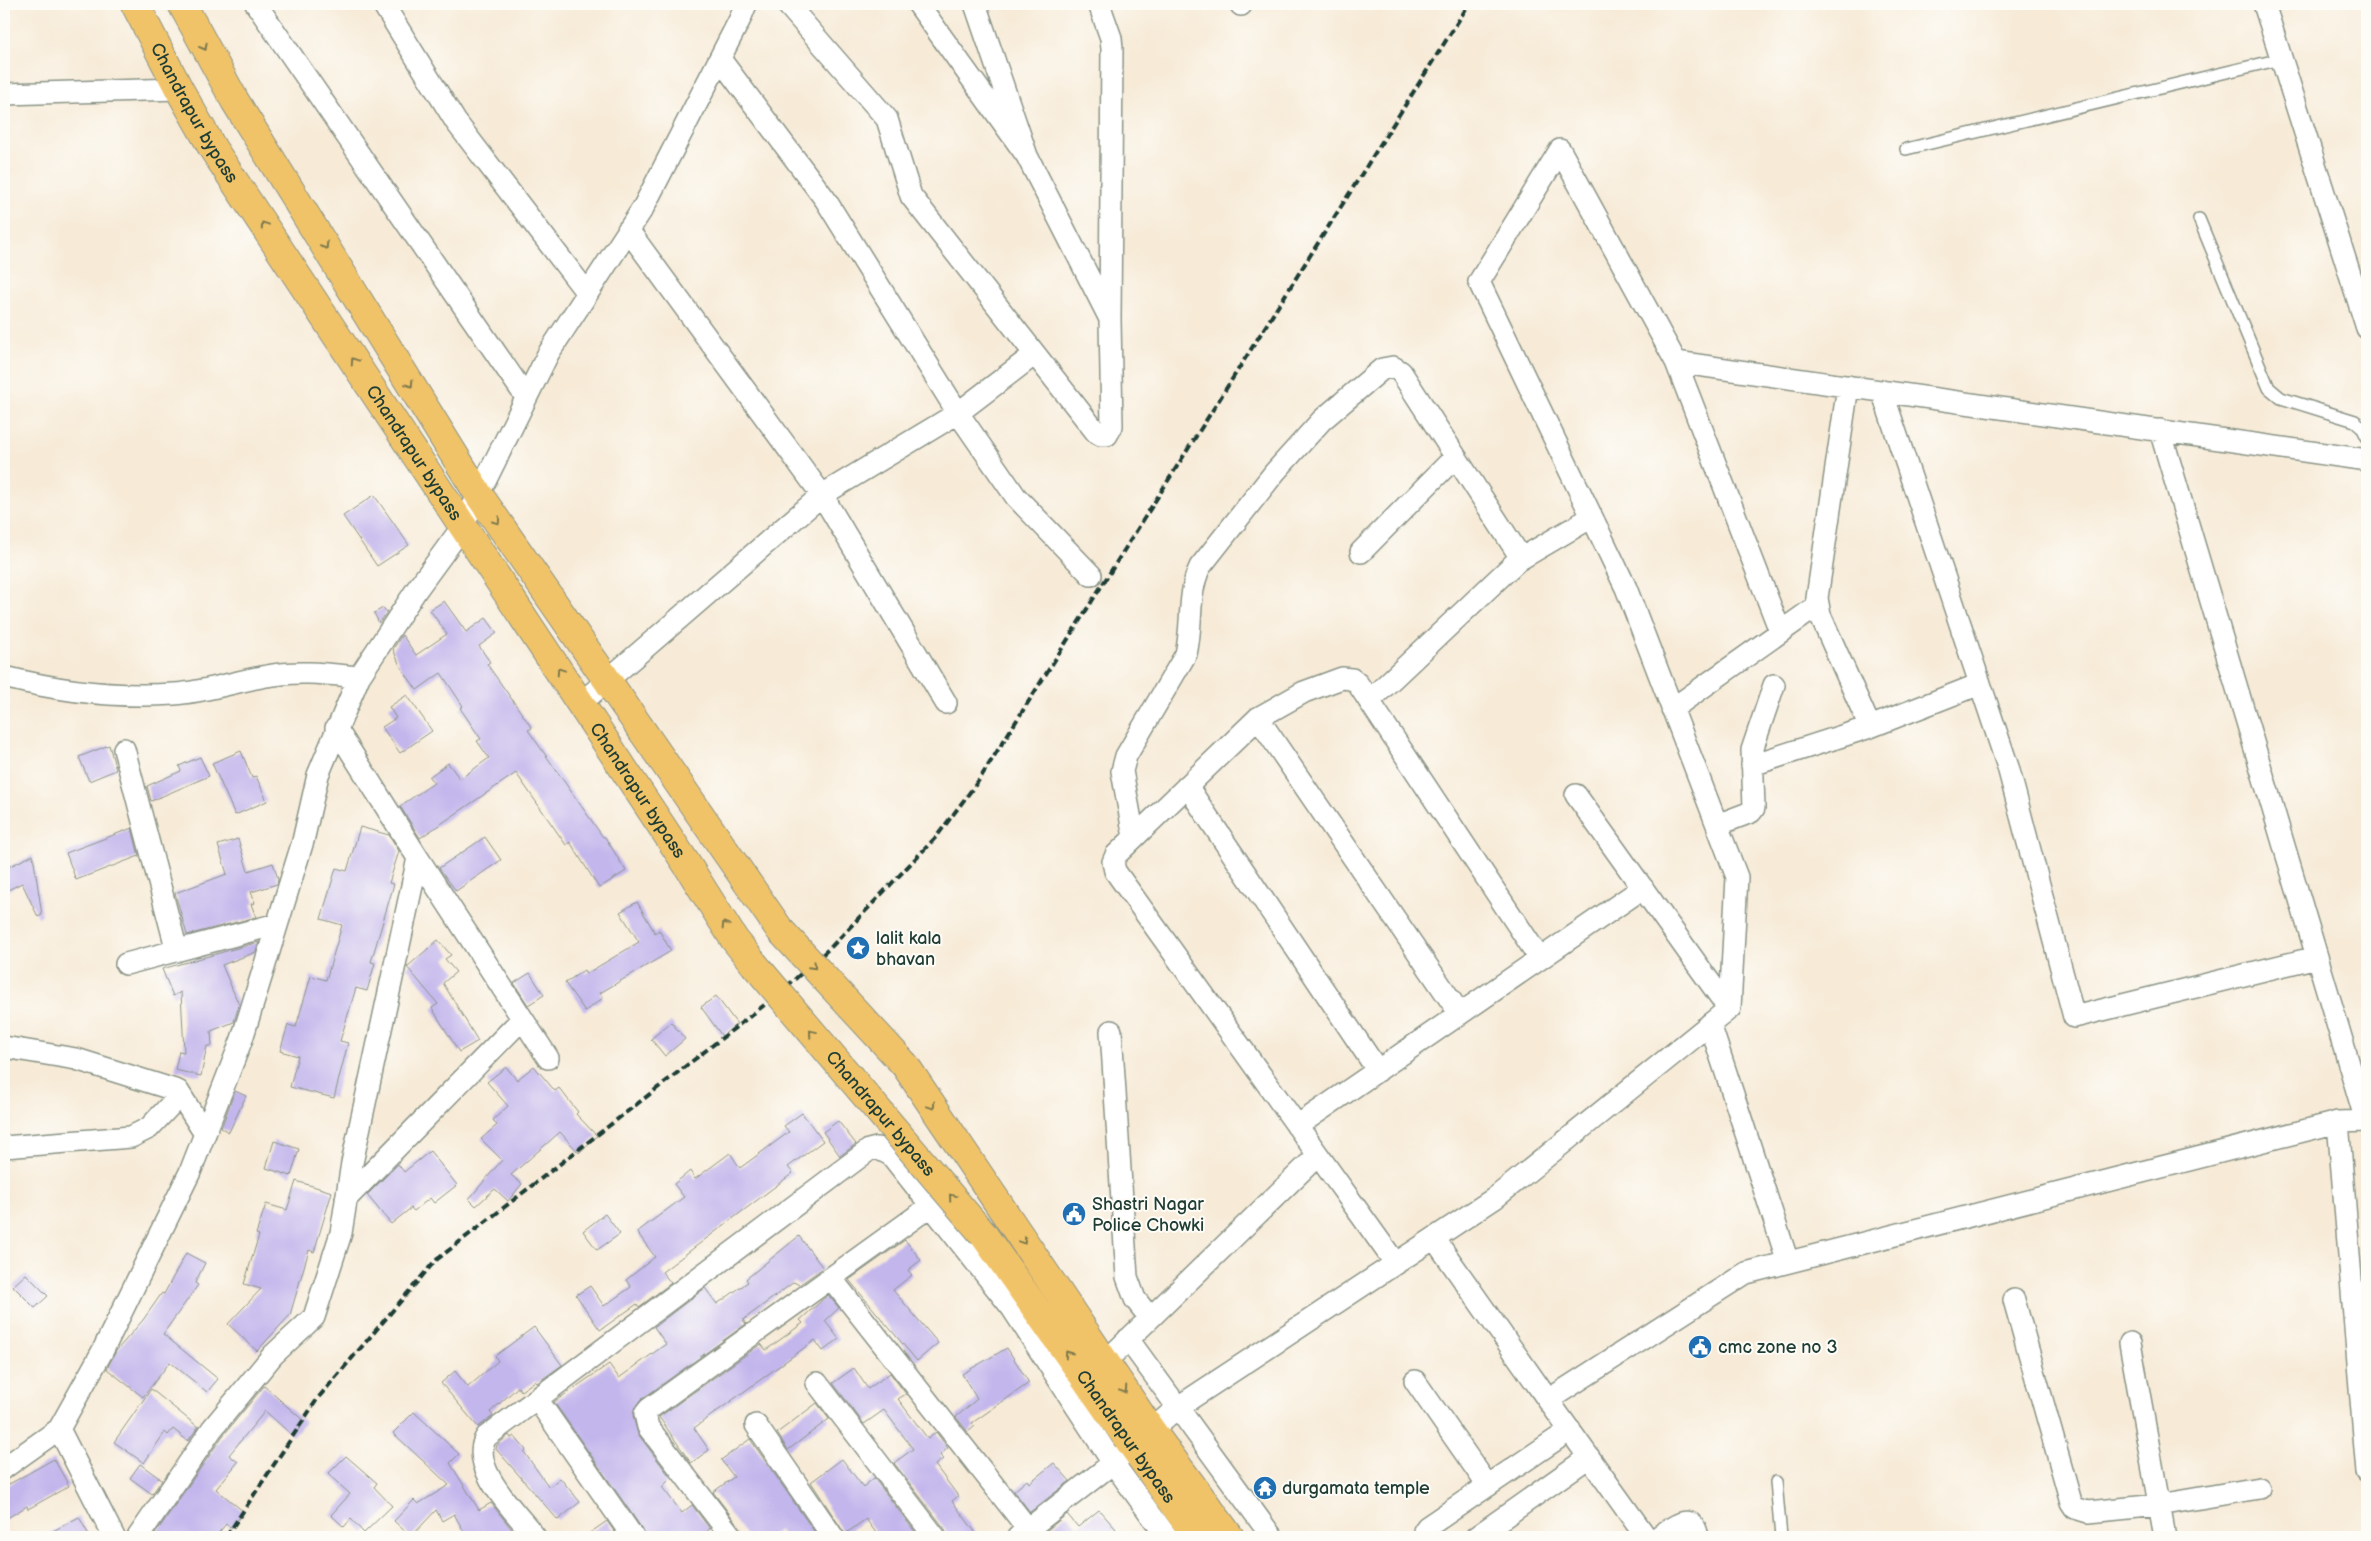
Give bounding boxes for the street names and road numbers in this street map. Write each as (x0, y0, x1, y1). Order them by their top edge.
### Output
street label: Chandrapur bypass (146, 39, 243, 187)
street label: Chandrapur bypass (362, 381, 467, 524)
street label: Chandrapur bypass (585, 719, 690, 862)
street label: Chandrapur bypass (822, 1046, 940, 1181)
street label: Chandrapur bypass (1072, 1366, 1180, 1507)

